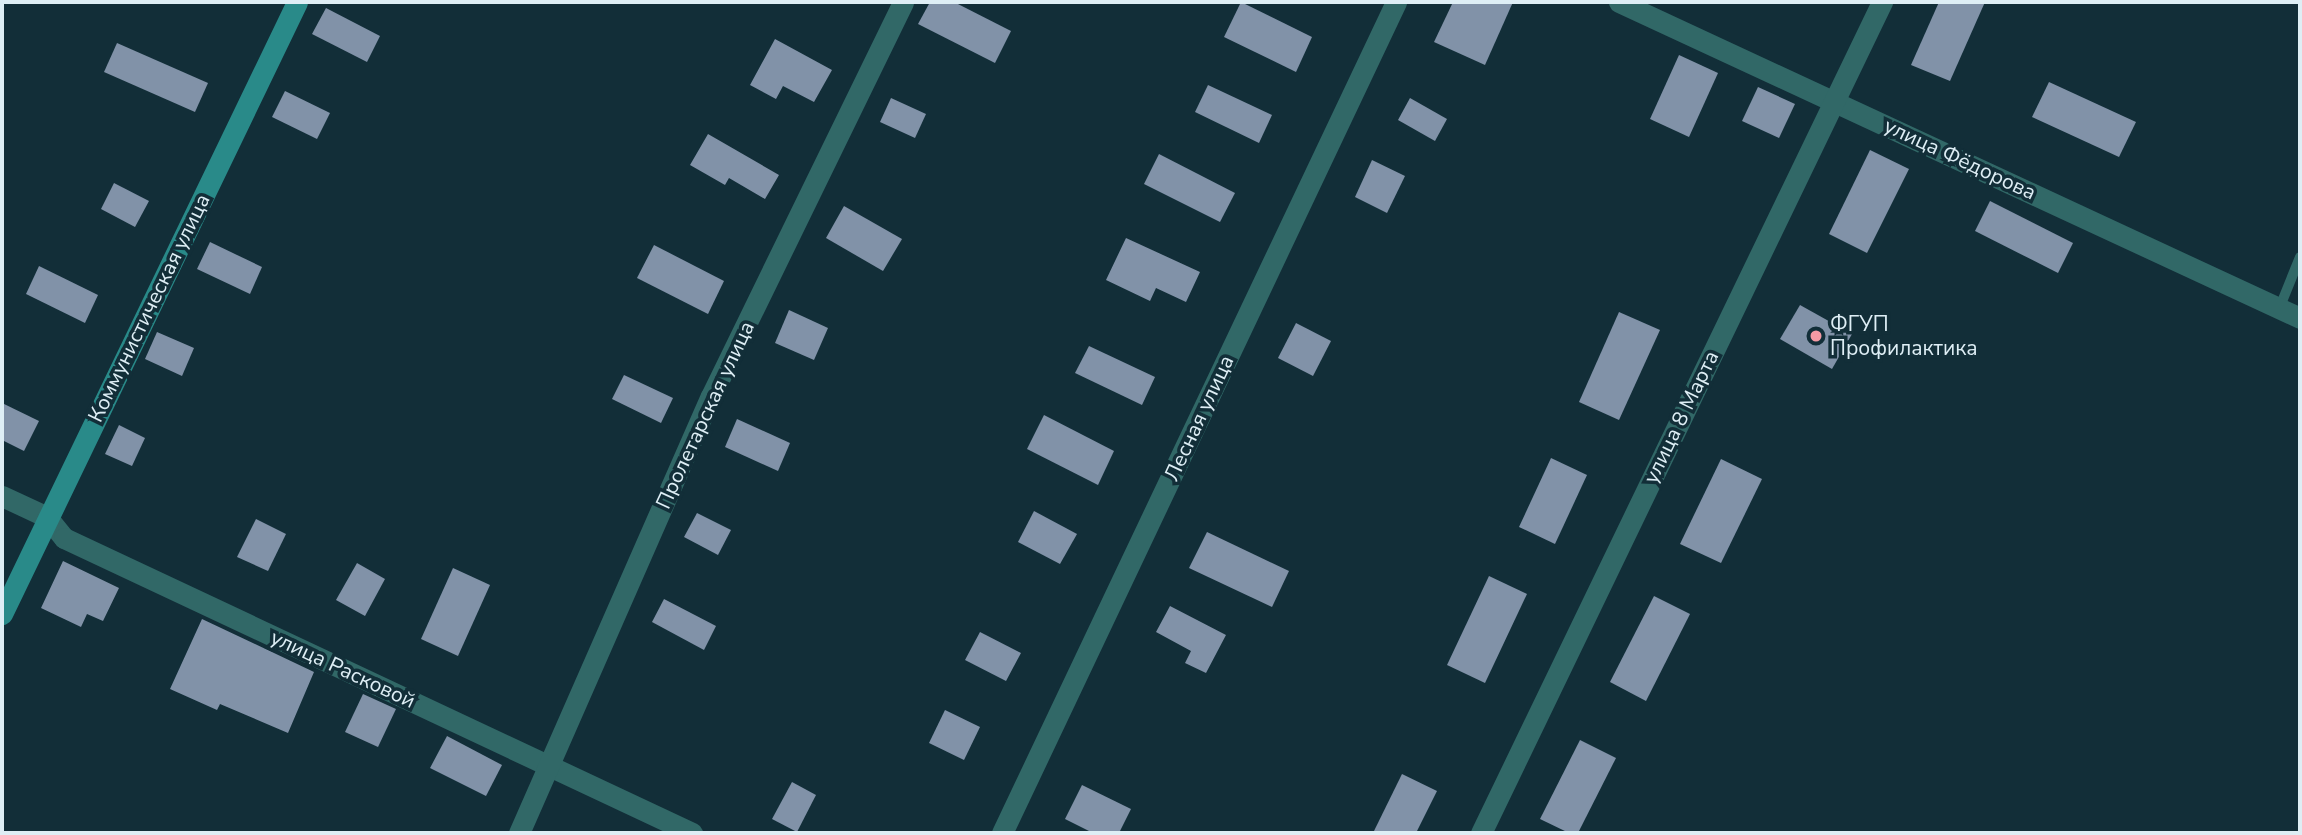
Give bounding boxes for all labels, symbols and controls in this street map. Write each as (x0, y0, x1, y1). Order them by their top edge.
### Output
street label: улица Фёдорова (1880, 113, 2040, 205)
street label: Коммунистическая улица (83, 190, 215, 426)
place label: ФГУП Профилактика (1830, 311, 1978, 361)
street label: Пролетарская улица (650, 317, 760, 513)
marker: ФГУП Профилактика (1808, 328, 1824, 344)
street label: улица 8 Марта (1638, 347, 1724, 487)
street label: Лесная улица (1159, 351, 1239, 485)
street label: улица Расковой (267, 624, 419, 714)

